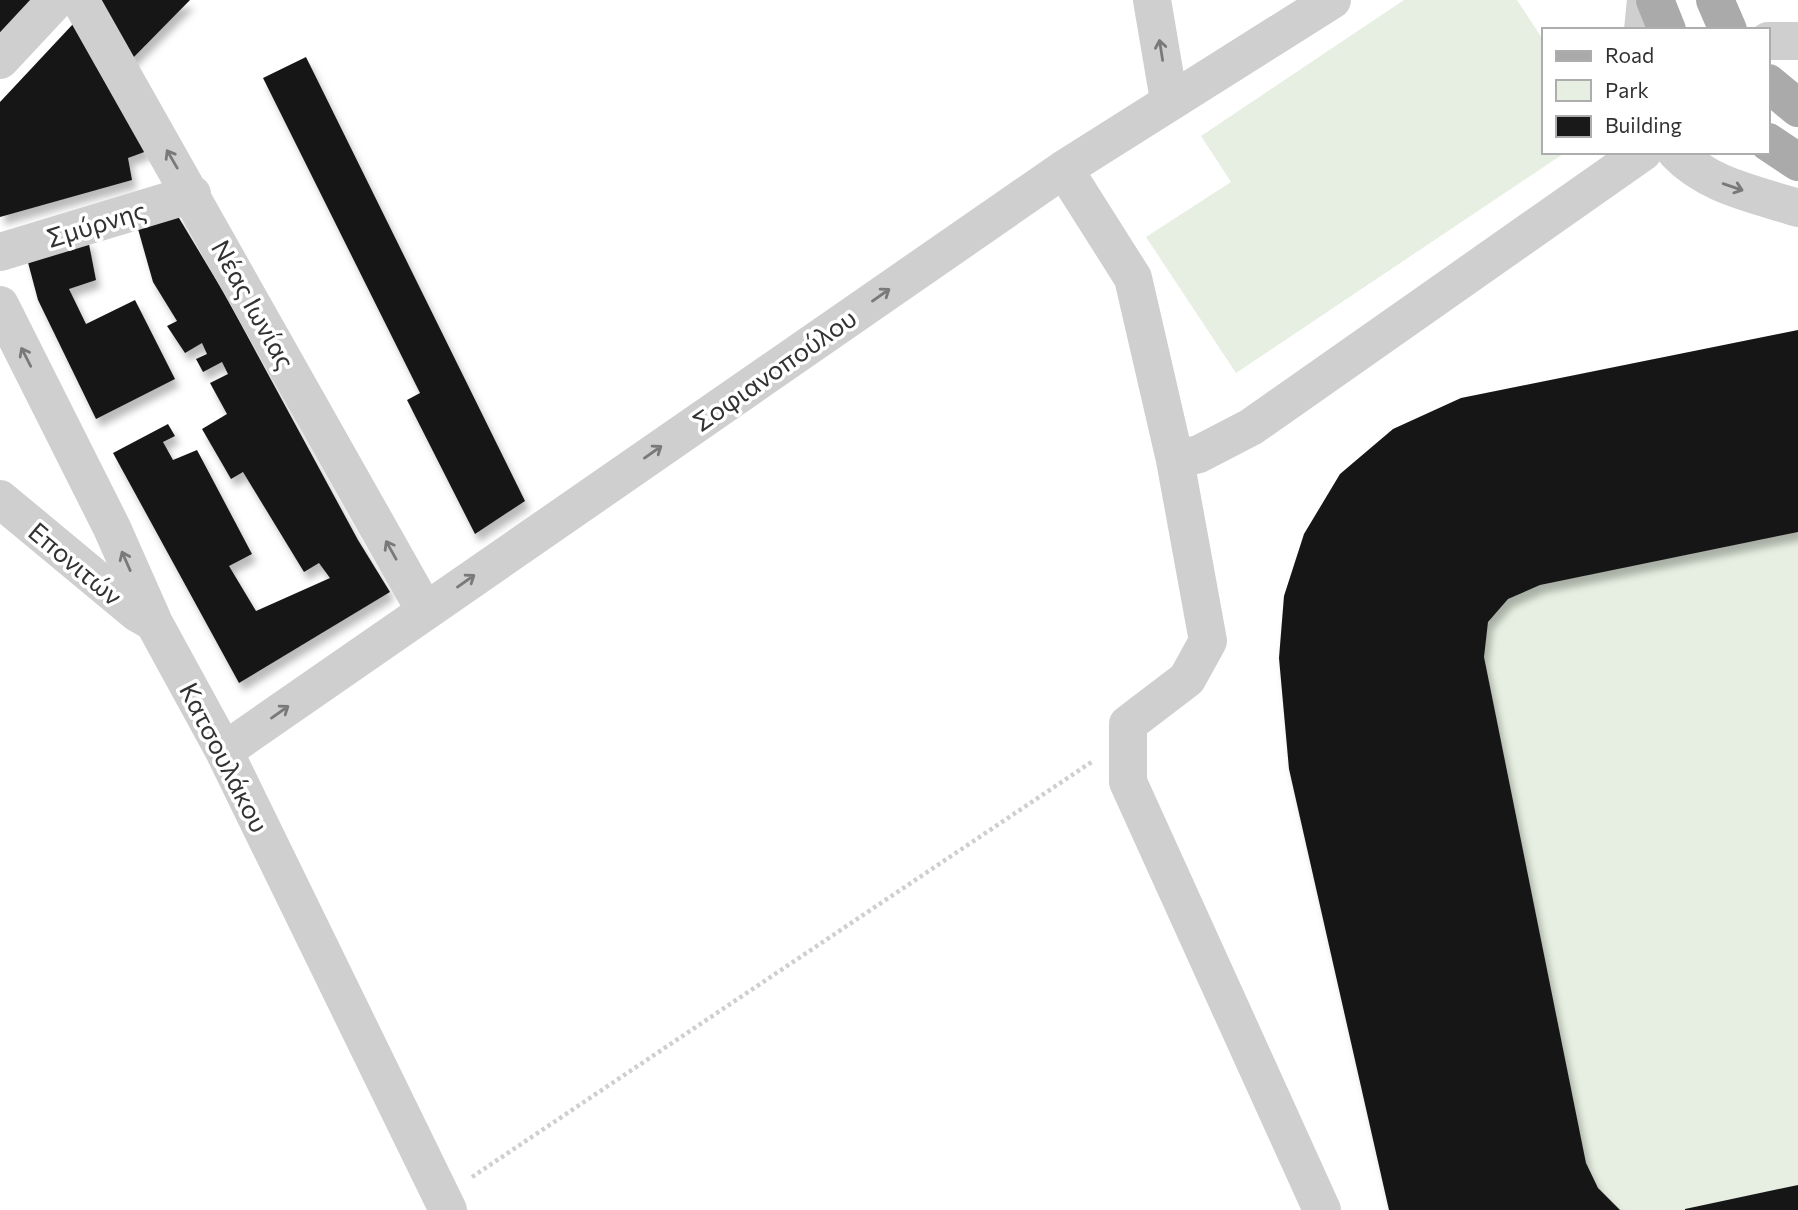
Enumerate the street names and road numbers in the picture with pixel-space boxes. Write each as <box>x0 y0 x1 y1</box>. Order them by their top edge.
street label: Σμύρνης <box>43 193 149 253</box>
street label: Νέας Ιωνίας <box>206 234 302 374</box>
street label: Σοφιανοπούλου <box>686 301 862 437</box>
street label: Επονιτών <box>23 515 129 611</box>
street label: Κατσουλάκου <box>174 677 276 837</box>

